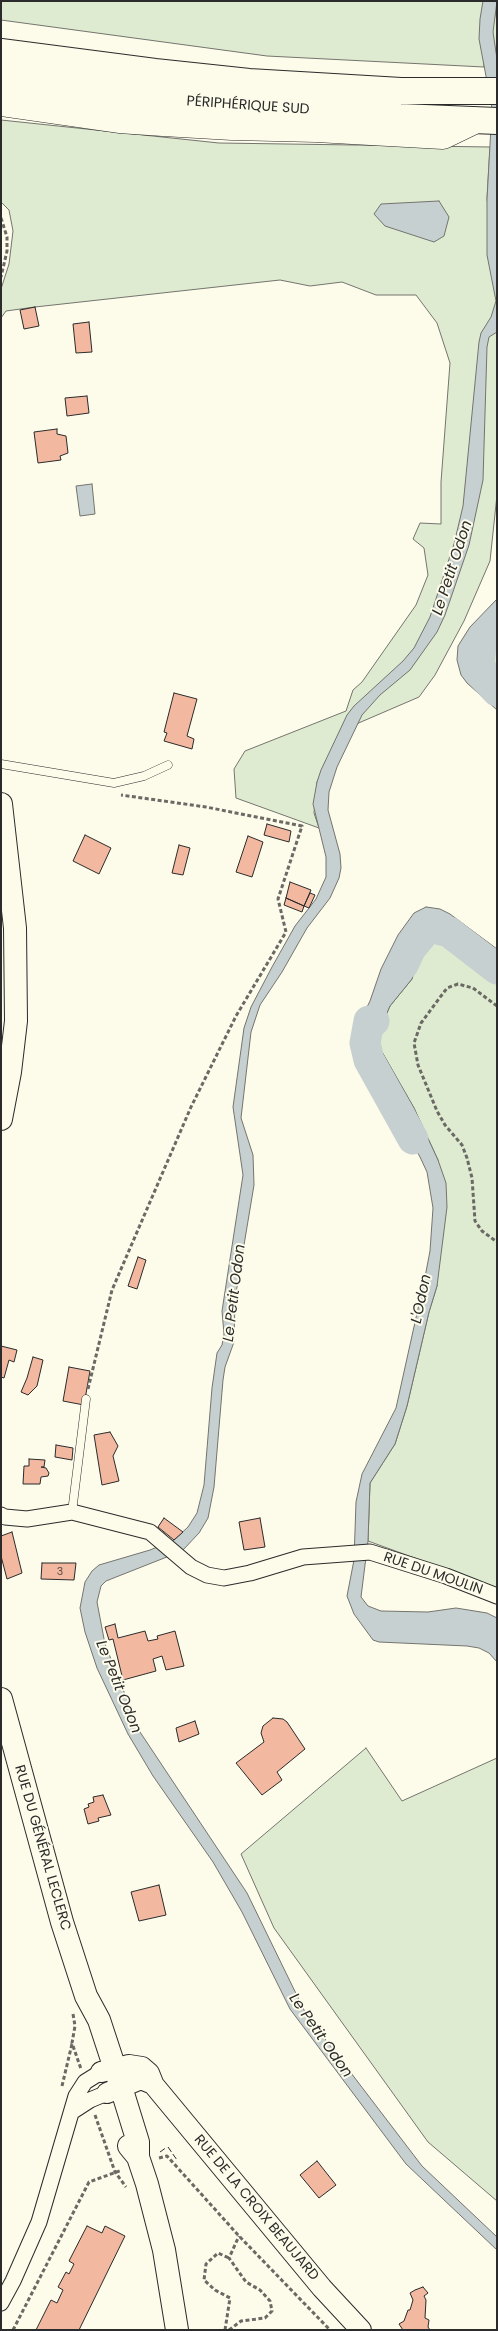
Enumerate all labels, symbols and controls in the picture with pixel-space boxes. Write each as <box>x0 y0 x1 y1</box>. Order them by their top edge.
street label: PÉRIPHÉRIQUE SUD <box>186 93 310 119</box>
water label: Le Petit Odon <box>429 518 477 618</box>
water label: Le Petit Odon <box>220 1243 250 1343</box>
water label: L'Odon <box>408 1273 436 1325</box>
street label: RUE DU MOULIN <box>381 1549 485 1599</box>
house number: 3 <box>57 1565 63 1579</box>
water label: Le Petit Odon <box>91 1638 145 1736</box>
street label: RUE DU GÉNÉRAL LECLERC <box>10 1763 74 1933</box>
water label: Le Petit Odon <box>284 1991 356 2081</box>
street label: RUE DE LA CROIX BEAUJARD <box>190 2132 322 2284</box>

